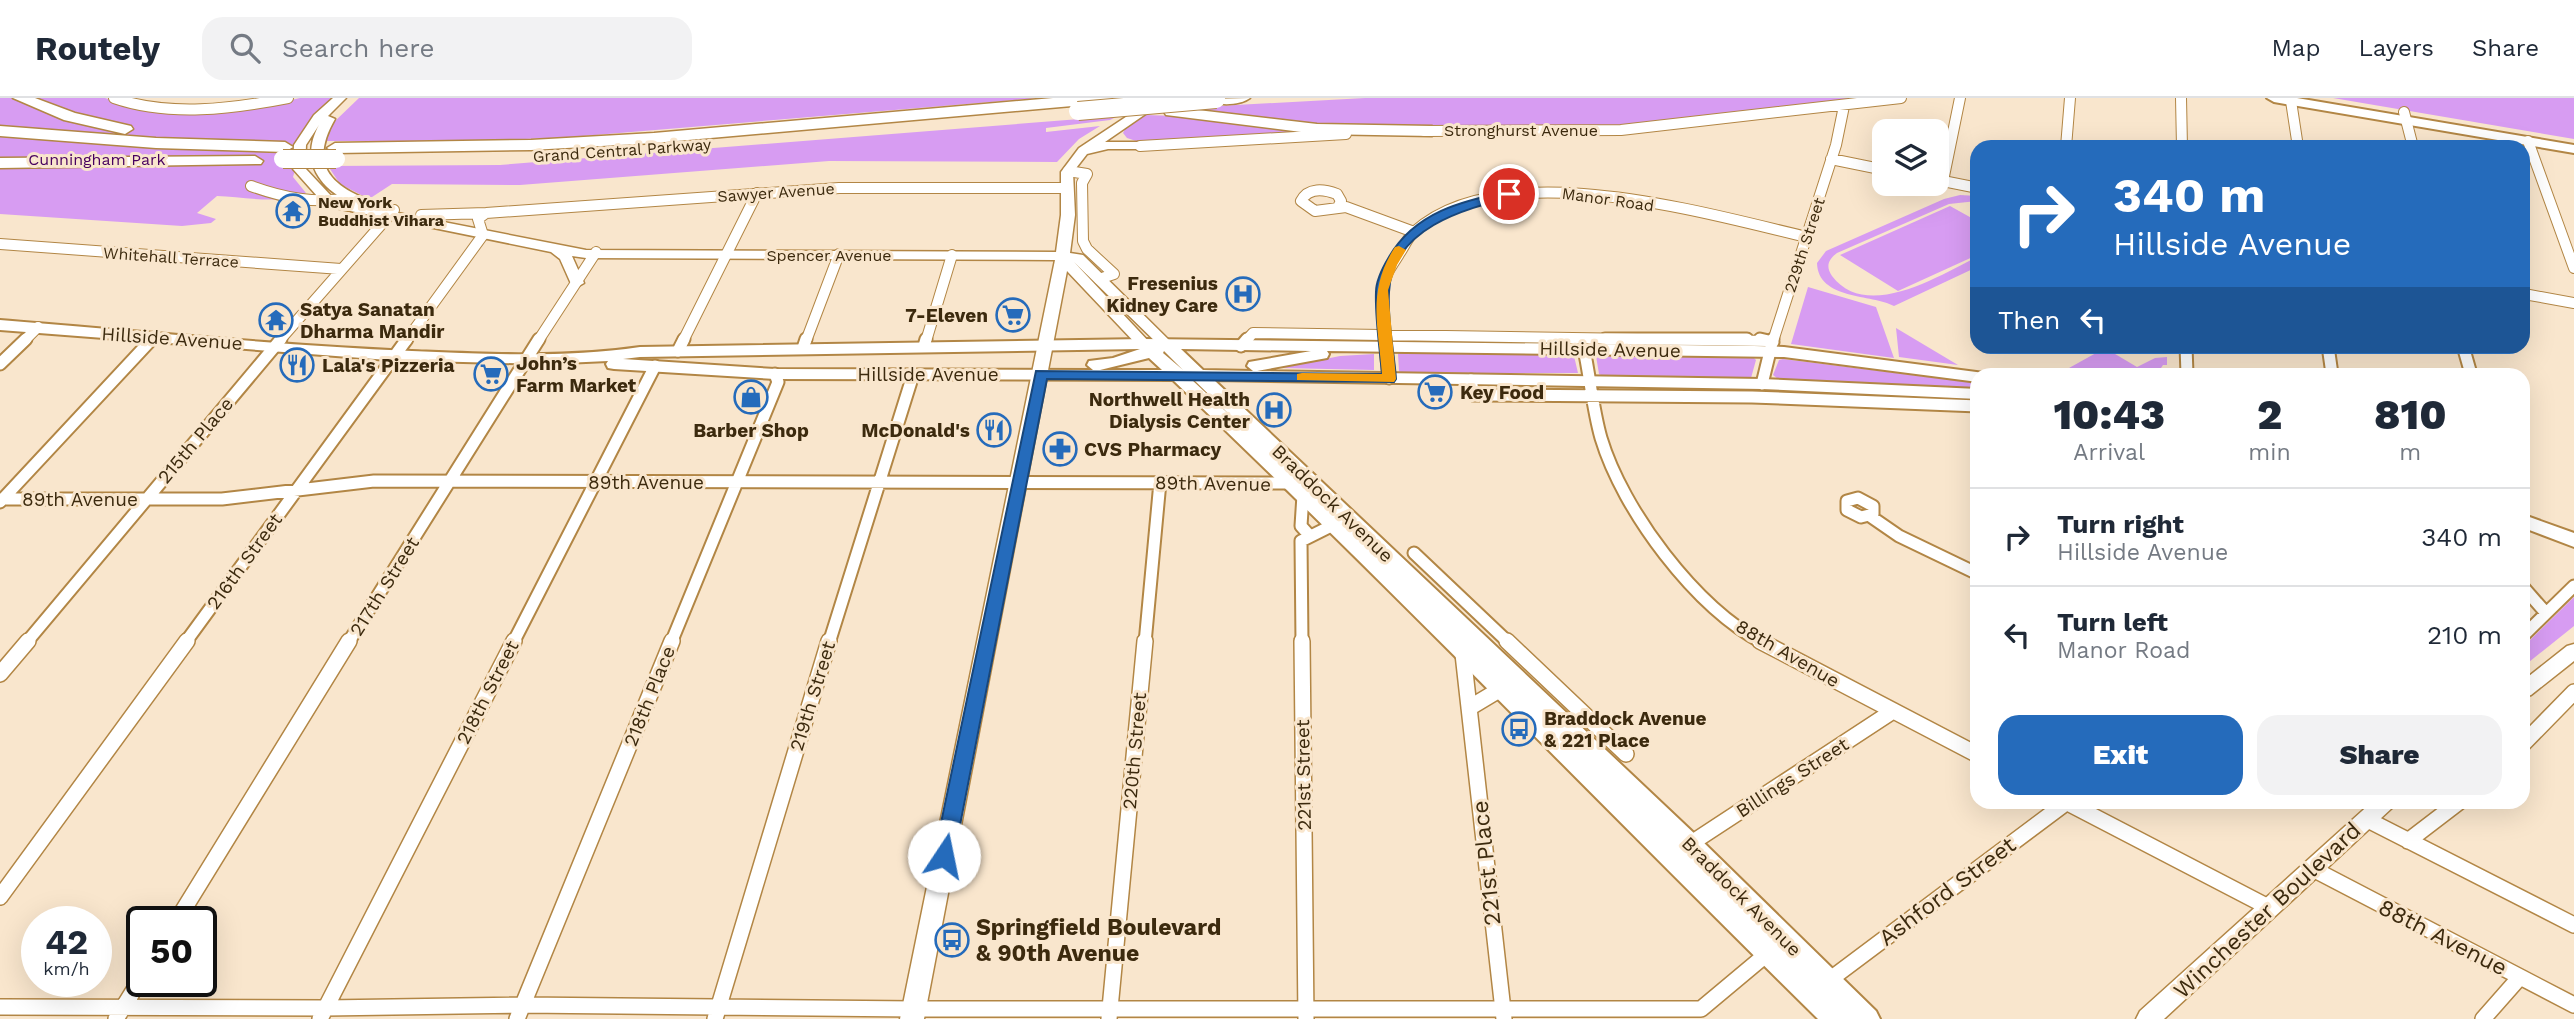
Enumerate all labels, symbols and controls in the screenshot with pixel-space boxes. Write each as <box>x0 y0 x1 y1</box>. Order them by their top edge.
search box <box>202 17 692 80</box>
text: Routely <box>35 29 160 68</box>
icon: search <box>226 29 264 67</box>
text: Search here <box>282 33 434 63</box>
text: Map <box>2272 34 2320 62</box>
text: Layers <box>2358 34 2434 62</box>
text: Share <box>2472 34 2539 62</box>
map controls <box>1872 119 1949 196</box>
button: layers <box>1872 119 1949 196</box>
street label: Stronghurst Avenue <box>1444 121 1598 140</box>
street label: Grand Central Parkway <box>532 135 713 166</box>
park label: Cunningham Park <box>28 150 166 169</box>
pin <box>1479 164 1539 224</box>
text: 340 m <box>2113 166 2265 224</box>
icon: right <box>1998 168 2089 259</box>
icon: arrive <box>1490 175 1528 213</box>
street label: Sawyer Avenue <box>717 179 835 206</box>
street label: Manor Road <box>1561 184 1655 215</box>
temple icon: New York Buddhist Vihara <box>274 192 312 230</box>
place label: New York Buddhist Vihara <box>318 193 445 230</box>
street label: 229th Street <box>1780 195 1829 295</box>
text: Hillside Avenue <box>2113 225 2351 263</box>
street label: Whitehall Terrace <box>103 243 239 272</box>
street label: Spencer Avenue <box>766 246 892 265</box>
place label: Fresenius Kidney Care <box>1106 272 1218 317</box>
hospital icon: Fresenius Kidney Care <box>1224 275 1262 313</box>
supermarket icon: 7-Eleven <box>994 296 1032 334</box>
place label: Satya Sanatan Dharma Mandir <box>300 298 445 343</box>
temple icon: Satya Sanatan Dharma Mandir <box>257 301 295 339</box>
icon: left <box>2074 301 2112 339</box>
place label: 7-Eleven <box>905 304 988 327</box>
text: Then <box>1998 305 2060 335</box>
street label: Hillside Avenue <box>101 322 243 355</box>
street label: Hillside Avenue <box>1539 337 1681 362</box>
restaurant icon: Lala's Pizzeria <box>278 346 316 384</box>
place label: John’s Farm Market <box>516 352 637 397</box>
place label: Lala's Pizzeria <box>322 354 454 377</box>
supermarket icon: John’s Farm Market <box>472 355 510 393</box>
street label: Hillside Avenue <box>857 363 999 386</box>
supermarket icon: Key Food <box>1416 373 1454 411</box>
shop icon: Barber Shop <box>732 378 770 416</box>
place label: Key Food <box>1460 381 1544 404</box>
place label: Northwell Health Dialysis Center <box>1089 388 1251 433</box>
text: 10:43 <box>2053 390 2165 439</box>
text: 2 <box>2257 390 2282 439</box>
text: 810 <box>2374 390 2447 439</box>
hospital icon: Northwell Health Dialysis Center <box>1255 391 1293 429</box>
street label: 215th Place <box>153 393 238 488</box>
restaurant icon: McDonald's <box>975 411 1013 449</box>
place label: Barber Shop <box>693 419 809 442</box>
place label: McDonald's <box>861 419 970 442</box>
pharmacy icon: CVS Pharmacy <box>1041 430 1079 468</box>
place label: CVS Pharmacy <box>1084 438 1222 461</box>
text: Arrival <box>2073 439 2145 466</box>
text: min <box>2248 439 2291 466</box>
text: m <box>2399 439 2421 466</box>
street label: Braddock Avenue <box>1267 440 1398 567</box>
street label: 89th Avenue <box>588 471 704 494</box>
street label: 89th Avenue <box>1155 471 1271 496</box>
street label: 89th Avenue <box>22 488 138 511</box>
street label: 216th Street <box>202 509 287 614</box>
text: Turn right <box>2057 509 2184 539</box>
icon: right <box>1998 518 2036 556</box>
text: 340 m <box>2421 522 2502 552</box>
street label: 217th Street <box>345 532 424 640</box>
text: Hillside Avenue <box>2057 539 2228 566</box>
text: Turn left <box>2057 607 2168 637</box>
street label: 88th Avenue <box>1732 614 1844 692</box>
icon: left <box>1998 616 2036 654</box>
text: 210 m <box>2427 620 2502 650</box>
street label: 218th Street <box>451 636 523 748</box>
text: Manor Road <box>2057 637 2190 664</box>
street label: 219th Street <box>785 638 840 754</box>
street label: 218th Place <box>619 643 680 750</box>
street label: 220th Street <box>1118 692 1151 811</box>
place label: Braddock Avenue & 221 Place <box>1544 707 1707 752</box>
bus stop icon: Braddock Avenue & 221 Place <box>1500 710 1538 748</box>
button: Exit <box>1998 715 2243 795</box>
button: Share <box>2257 715 2502 795</box>
street label: 221st Street <box>1291 719 1316 831</box>
street label: Billings Street <box>1732 732 1853 822</box>
street label: 221st Place <box>1467 799 1506 927</box>
street label: Winchester Boulevard <box>2168 817 2366 1004</box>
position arrow <box>907 819 981 893</box>
street label: Ashford Street <box>1874 831 2021 952</box>
street label: Braddock Avenue <box>1677 832 1806 961</box>
street label: 88th Avenue <box>2374 894 2511 981</box>
speed limit sign: 50 <box>126 906 217 997</box>
place label: Springfield Boulevard & 90th Avenue <box>976 914 1221 967</box>
text: 42 <box>45 921 88 963</box>
bus stop icon: Springfield Boulevard & 90th Avenue <box>933 921 971 959</box>
text: km/h <box>43 958 90 979</box>

